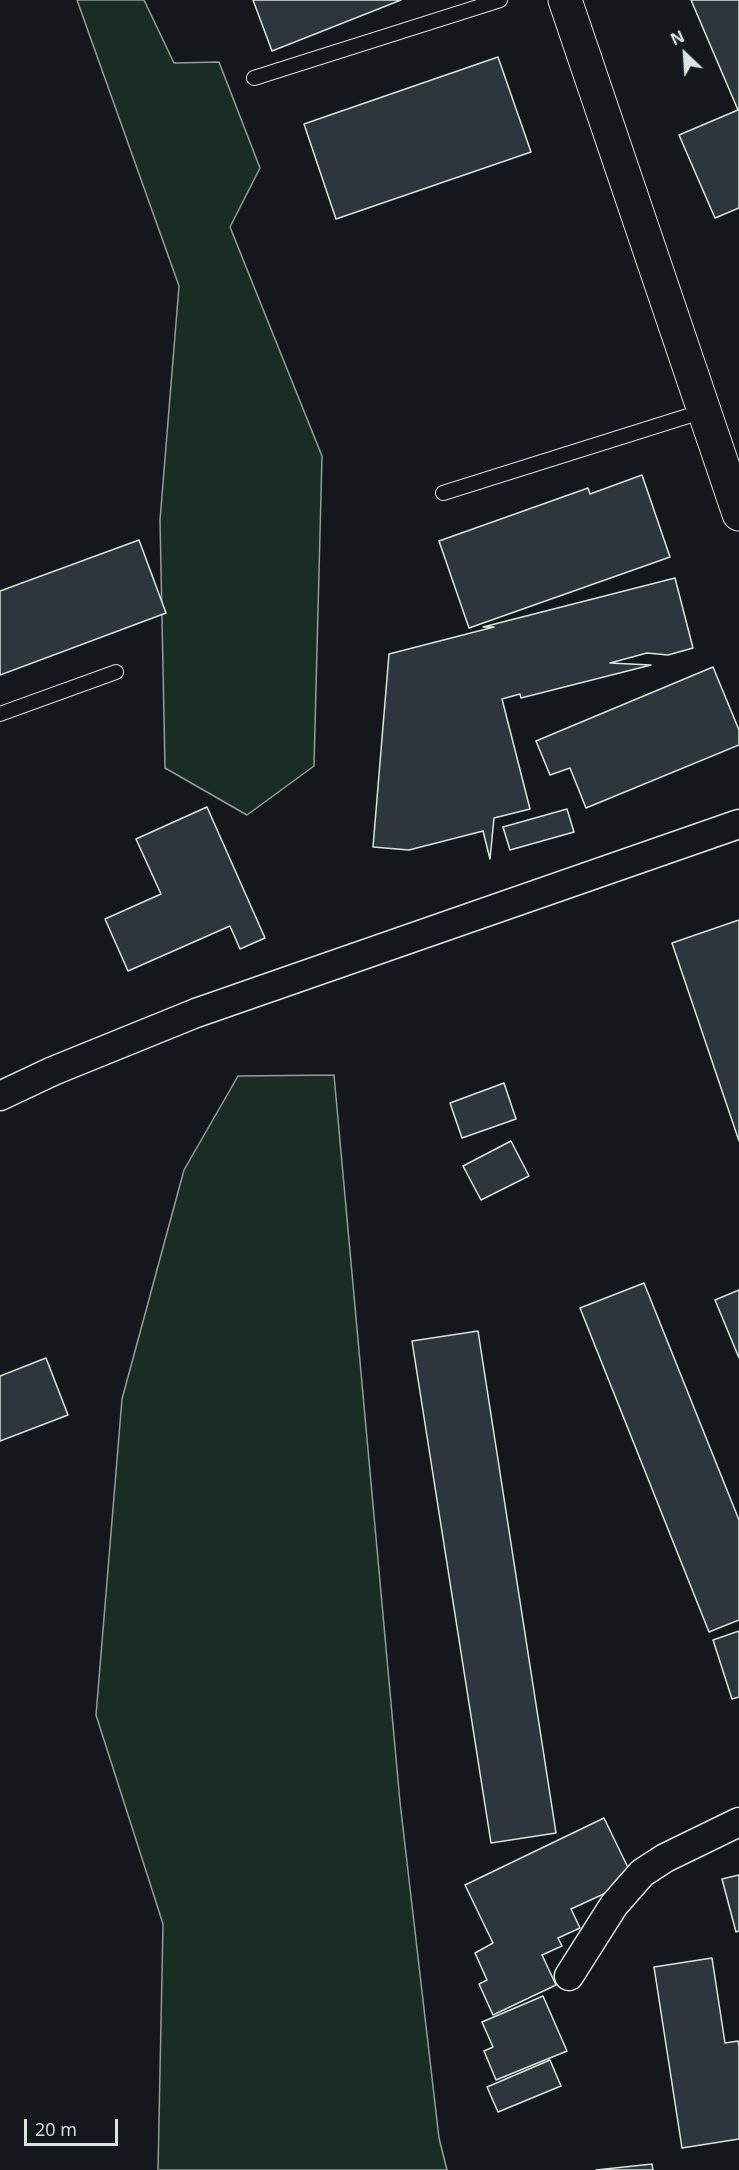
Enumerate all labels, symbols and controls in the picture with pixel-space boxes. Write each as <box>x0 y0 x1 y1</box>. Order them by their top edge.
north arrow <box>655 24 715 84</box>
text: N <box>667 25 688 50</box>
scale bar <box>27 2107 122 2145</box>
text: 20 m <box>35 2117 77 2141</box>

